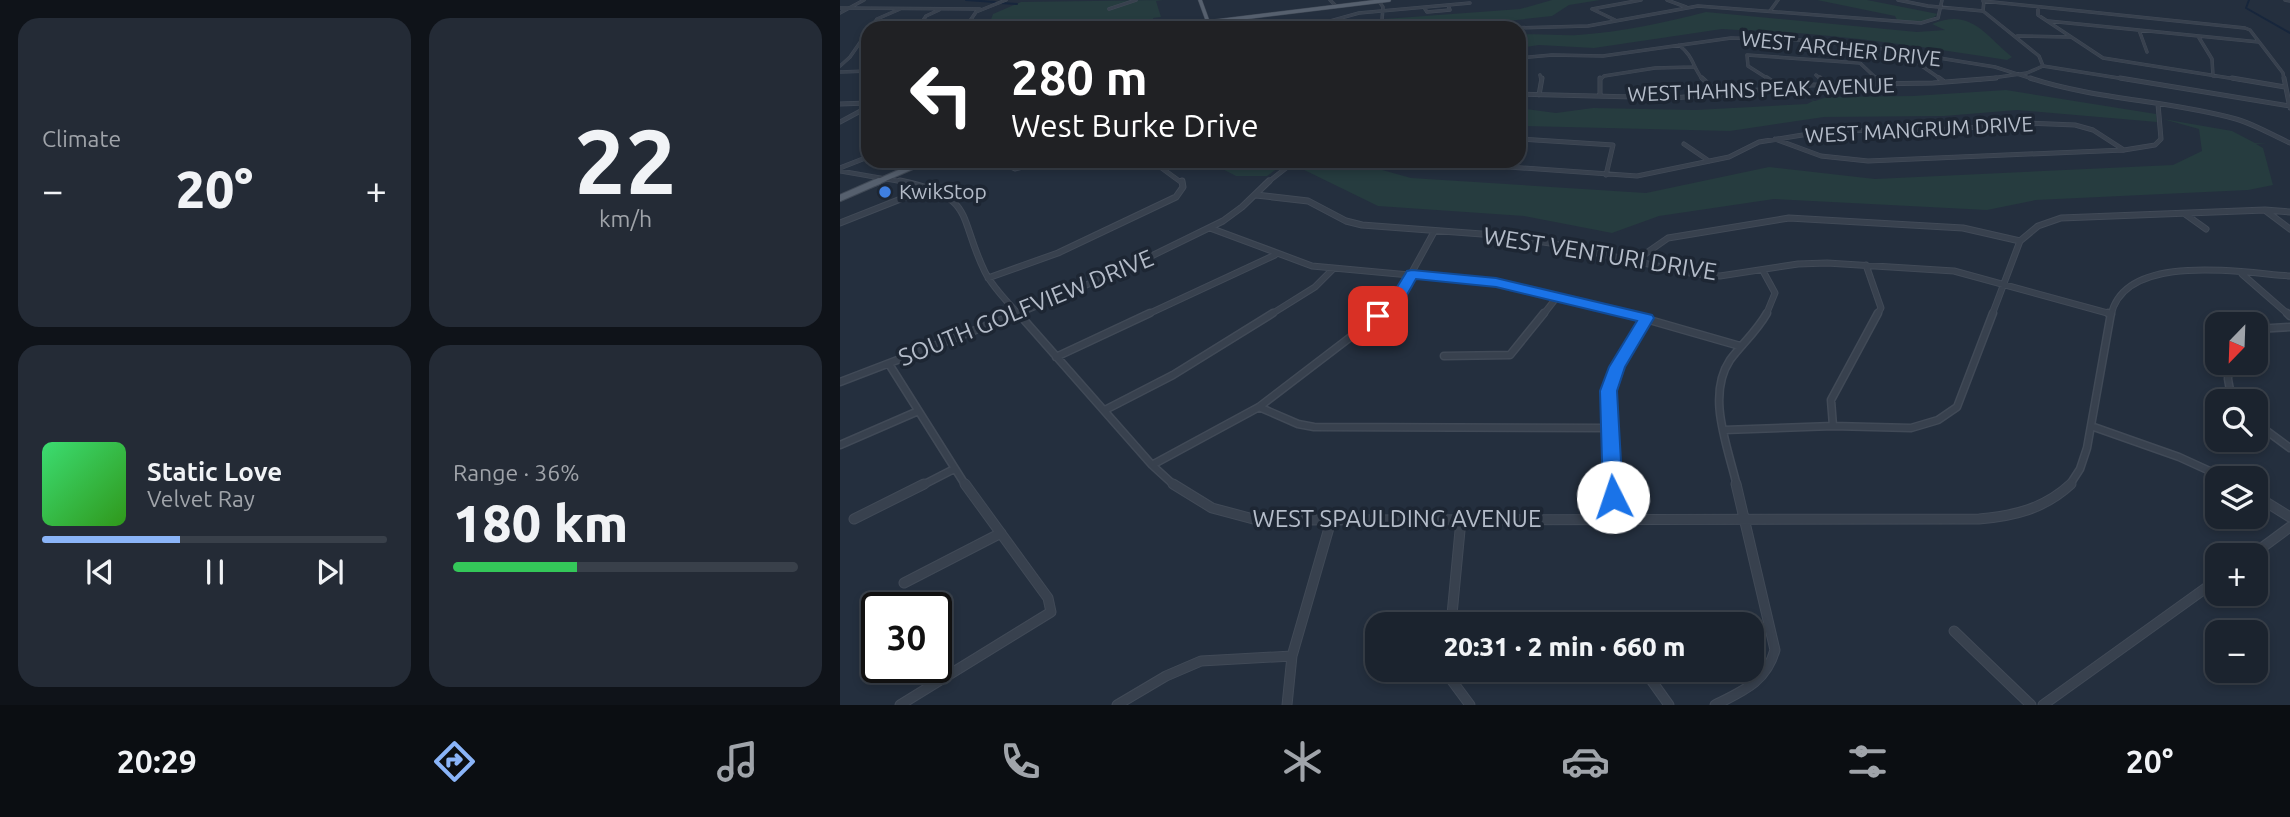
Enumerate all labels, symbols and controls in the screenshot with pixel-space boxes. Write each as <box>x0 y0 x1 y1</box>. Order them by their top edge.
street label: WEST ARCHER DRIVE <box>1740 26 1942 70</box>
icon: left <box>896 49 987 140</box>
text: 280 m <box>1011 49 1148 104</box>
street label: WEST HAHNS PEAK AVENUE <box>1627 72 1895 106</box>
text: West Burke Drive <box>1011 107 1259 143</box>
text: 22 <box>574 109 677 211</box>
street label: WEST MANGRUM DRIVE <box>1804 111 2034 147</box>
text: Climate <box>42 126 121 151</box>
text: 20° <box>176 160 253 218</box>
text: − <box>42 169 63 211</box>
text: + <box>366 169 387 211</box>
place label: KwikStop <box>899 179 987 203</box>
marker: KwikStop <box>877 184 893 200</box>
text: km/h <box>599 206 652 231</box>
street label: WEST VENTURI DRIVE <box>1481 222 1719 285</box>
street label: SOUTH GOLFVIEW DRIVE <box>895 244 1157 371</box>
pin <box>1348 286 1408 346</box>
icon: arrive <box>1359 297 1397 335</box>
north arrow <box>2205 312 2268 374</box>
map controls <box>2205 312 2268 683</box>
button: search <box>2205 389 2268 452</box>
text: Static Love <box>147 457 282 486</box>
text: Range · 36% <box>453 460 580 485</box>
position arrow <box>1576 460 1650 534</box>
button: layers <box>2205 466 2268 529</box>
text: Velvet Ray <box>147 486 255 511</box>
text: 180 km <box>453 494 628 552</box>
street label: WEST SPAULDING AVENUE <box>1253 505 1541 532</box>
button: + <box>2205 543 2268 606</box>
icon: previous <box>81 553 119 591</box>
icon: pause <box>196 553 234 591</box>
icon: next <box>311 553 349 591</box>
speed limit sign: 30 <box>861 592 952 683</box>
button: − <box>2205 620 2268 683</box>
text: 20:31 · 2 min · 660 m <box>1444 632 1685 661</box>
icon: directions <box>430 737 479 786</box>
icon: music <box>713 737 762 786</box>
icon: phone <box>996 737 1045 786</box>
icon: climate <box>1278 737 1327 786</box>
icon: car <box>1561 737 1610 786</box>
icon: filters <box>1843 737 1892 786</box>
text: 20:29 <box>117 743 197 779</box>
text: 20° <box>2126 743 2173 779</box>

